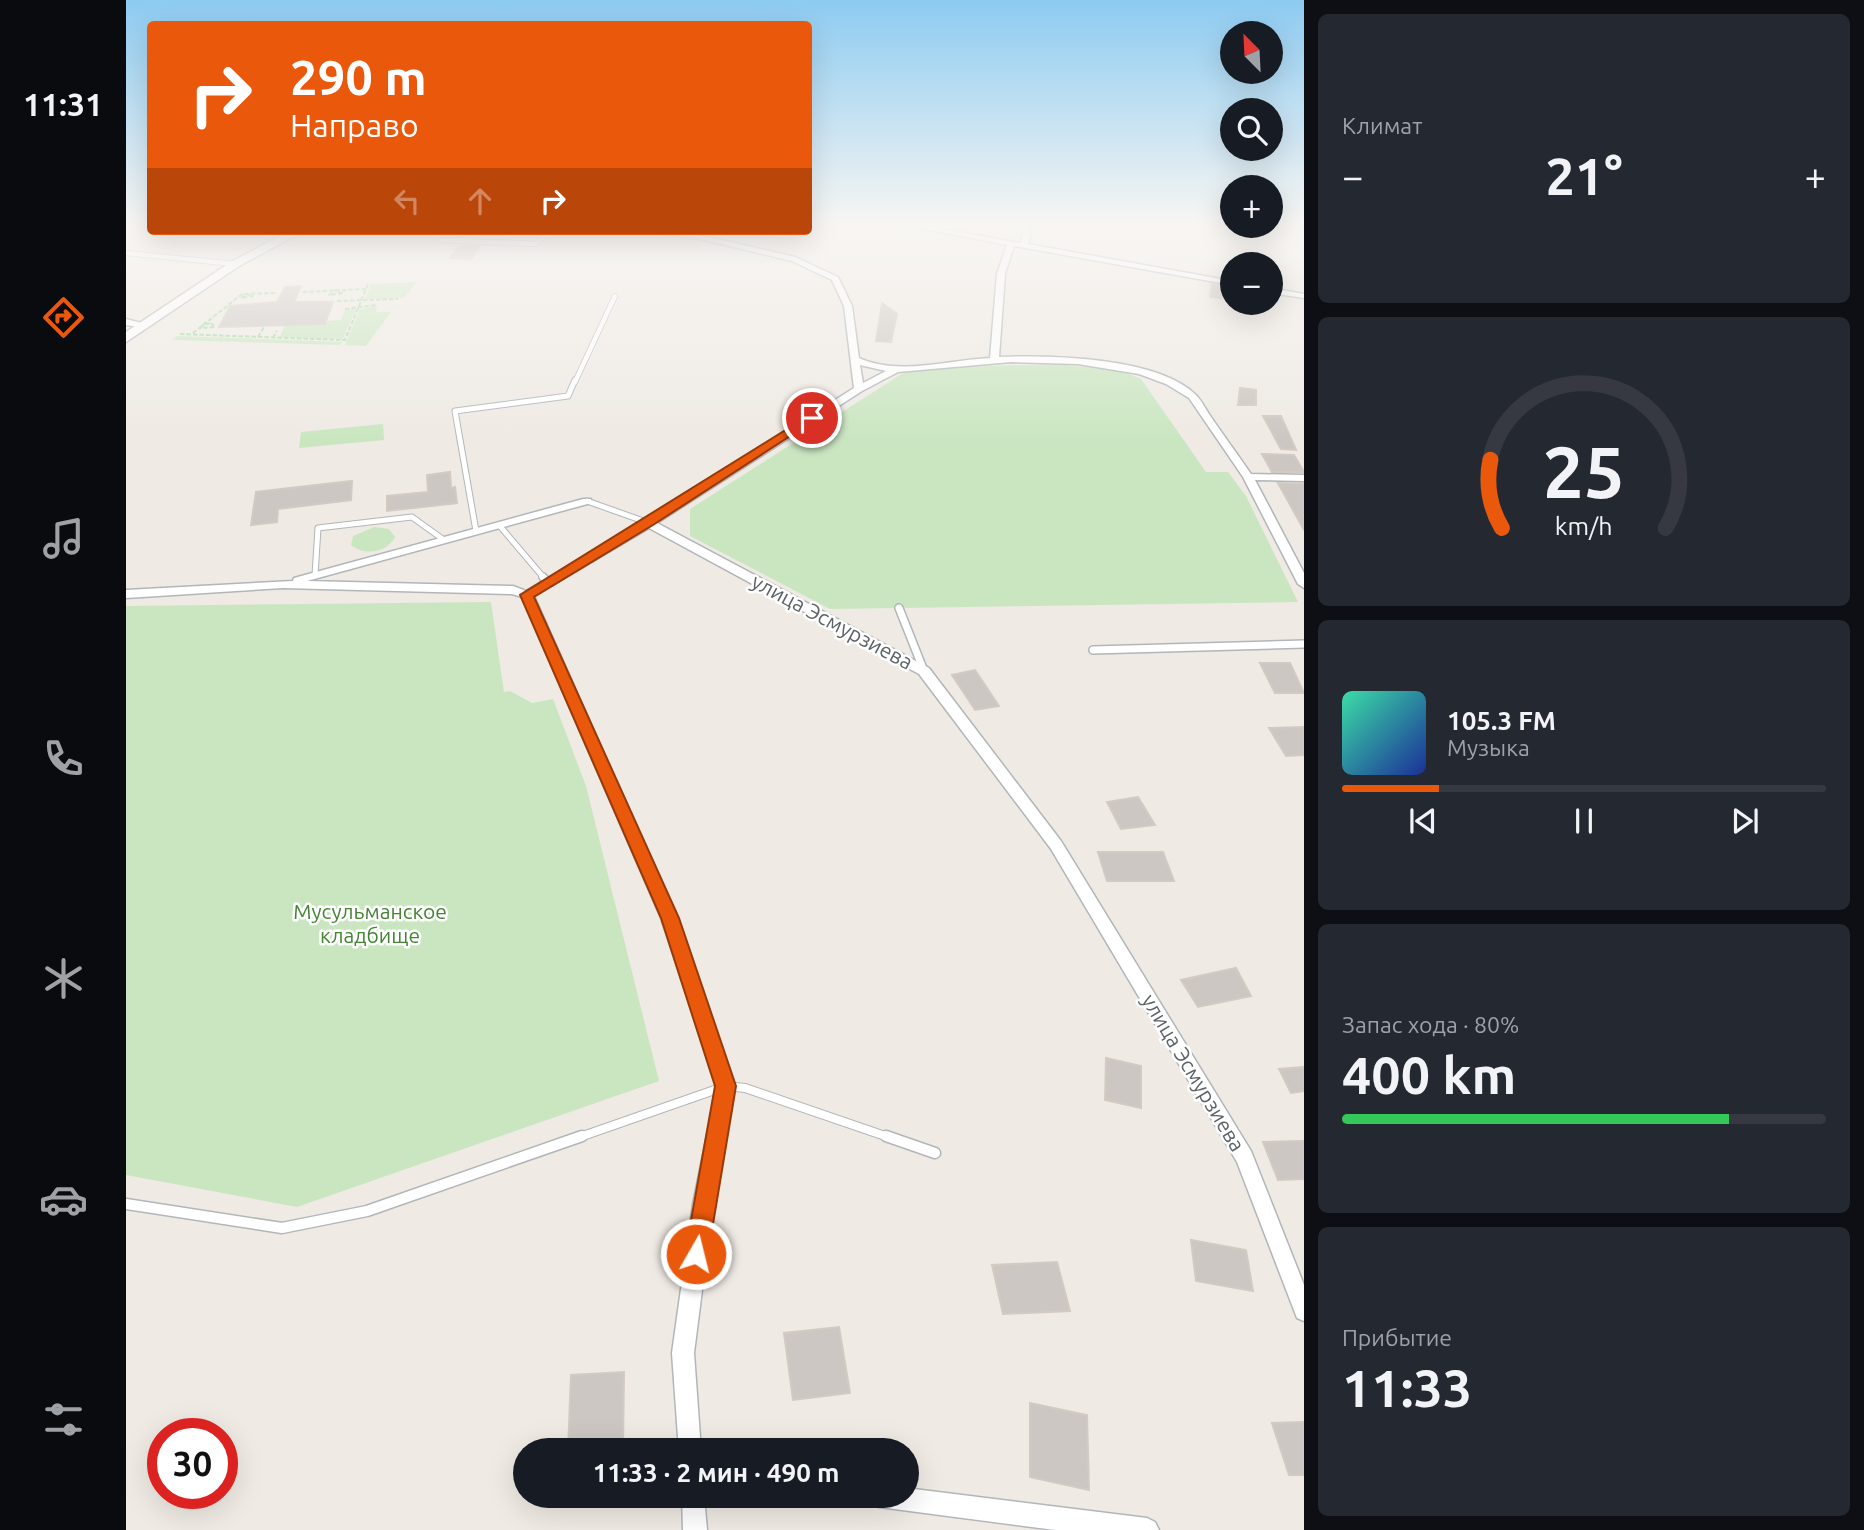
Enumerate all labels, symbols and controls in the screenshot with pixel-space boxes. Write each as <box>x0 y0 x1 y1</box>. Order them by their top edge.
north arrow <box>1220 21 1283 84</box>
map controls <box>1220 21 1283 315</box>
icon: right <box>175 49 266 140</box>
text: 290 m <box>290 49 427 104</box>
text: 11:31 <box>23 86 103 122</box>
button: search <box>1220 98 1283 161</box>
text: Направо <box>290 107 419 143</box>
text: Климат <box>1342 113 1422 138</box>
text: 21° <box>1545 147 1623 205</box>
text: − <box>1342 155 1363 197</box>
text: + <box>1805 155 1826 197</box>
button: + <box>1220 175 1283 238</box>
icon: left <box>388 182 426 220</box>
icon: ahead <box>461 182 499 220</box>
icon: right <box>534 182 572 220</box>
button: − <box>1220 252 1283 315</box>
icon: directions <box>39 293 88 342</box>
pin <box>782 388 842 448</box>
icon: arrive <box>793 399 831 437</box>
text: 25 <box>1543 430 1625 512</box>
text: km/h <box>1555 512 1613 540</box>
icon: music <box>39 514 88 563</box>
street label: улица Эсмурзиева <box>748 568 917 674</box>
text: 105.3 FM <box>1447 706 1556 735</box>
icon: phone <box>39 734 88 783</box>
text: Музыка <box>1447 735 1530 760</box>
icon: previous <box>1404 802 1442 840</box>
icon: pause <box>1565 802 1603 840</box>
icon: next <box>1726 802 1764 840</box>
park label: Мусульманское кладбище <box>293 899 447 947</box>
icon: climate <box>39 954 88 1003</box>
street label: улица Эсмурзиева <box>1137 990 1250 1155</box>
text: Запас хода · 80% <box>1342 1012 1519 1037</box>
text: 400 km <box>1342 1046 1516 1104</box>
icon: car <box>39 1175 88 1224</box>
position arrow <box>659 1217 733 1291</box>
text: Прибытие <box>1342 1325 1452 1350</box>
text: 11:33 <box>1342 1359 1472 1417</box>
icon: filters <box>39 1395 88 1444</box>
speed limit sign: 30 <box>147 1418 238 1509</box>
text: 11:33 · 2 мин · 490 m <box>593 1458 839 1487</box>

